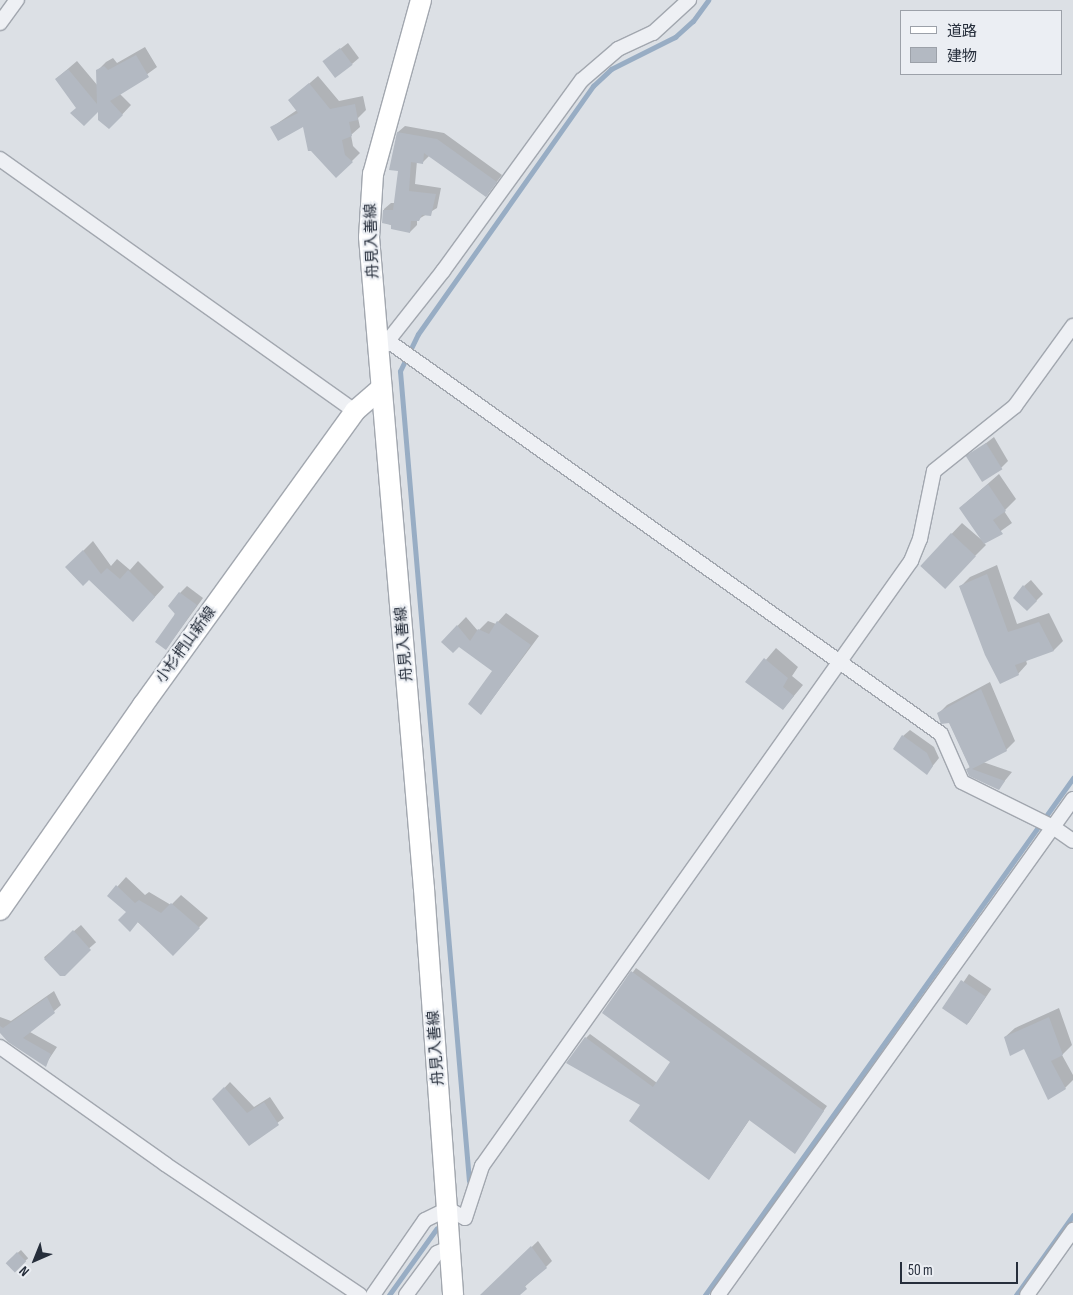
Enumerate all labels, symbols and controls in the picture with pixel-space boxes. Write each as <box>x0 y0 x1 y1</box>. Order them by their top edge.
legend <box>900 10 1063 75</box>
text: 道路 <box>947 22 977 41</box>
text: 建物 <box>947 47 977 66</box>
street label: 舟見入善線 <box>362 203 382 279</box>
street label: 小杉椚山新線 <box>152 603 220 687</box>
street label: 舟見入善線 <box>392 606 416 682</box>
street label: 舟見入善線 <box>424 1010 448 1086</box>
north arrow <box>10 1235 60 1285</box>
scale bar <box>903 1252 1020 1284</box>
text: 50 m <box>908 1261 933 1280</box>
text: N <box>16 1262 33 1280</box>

